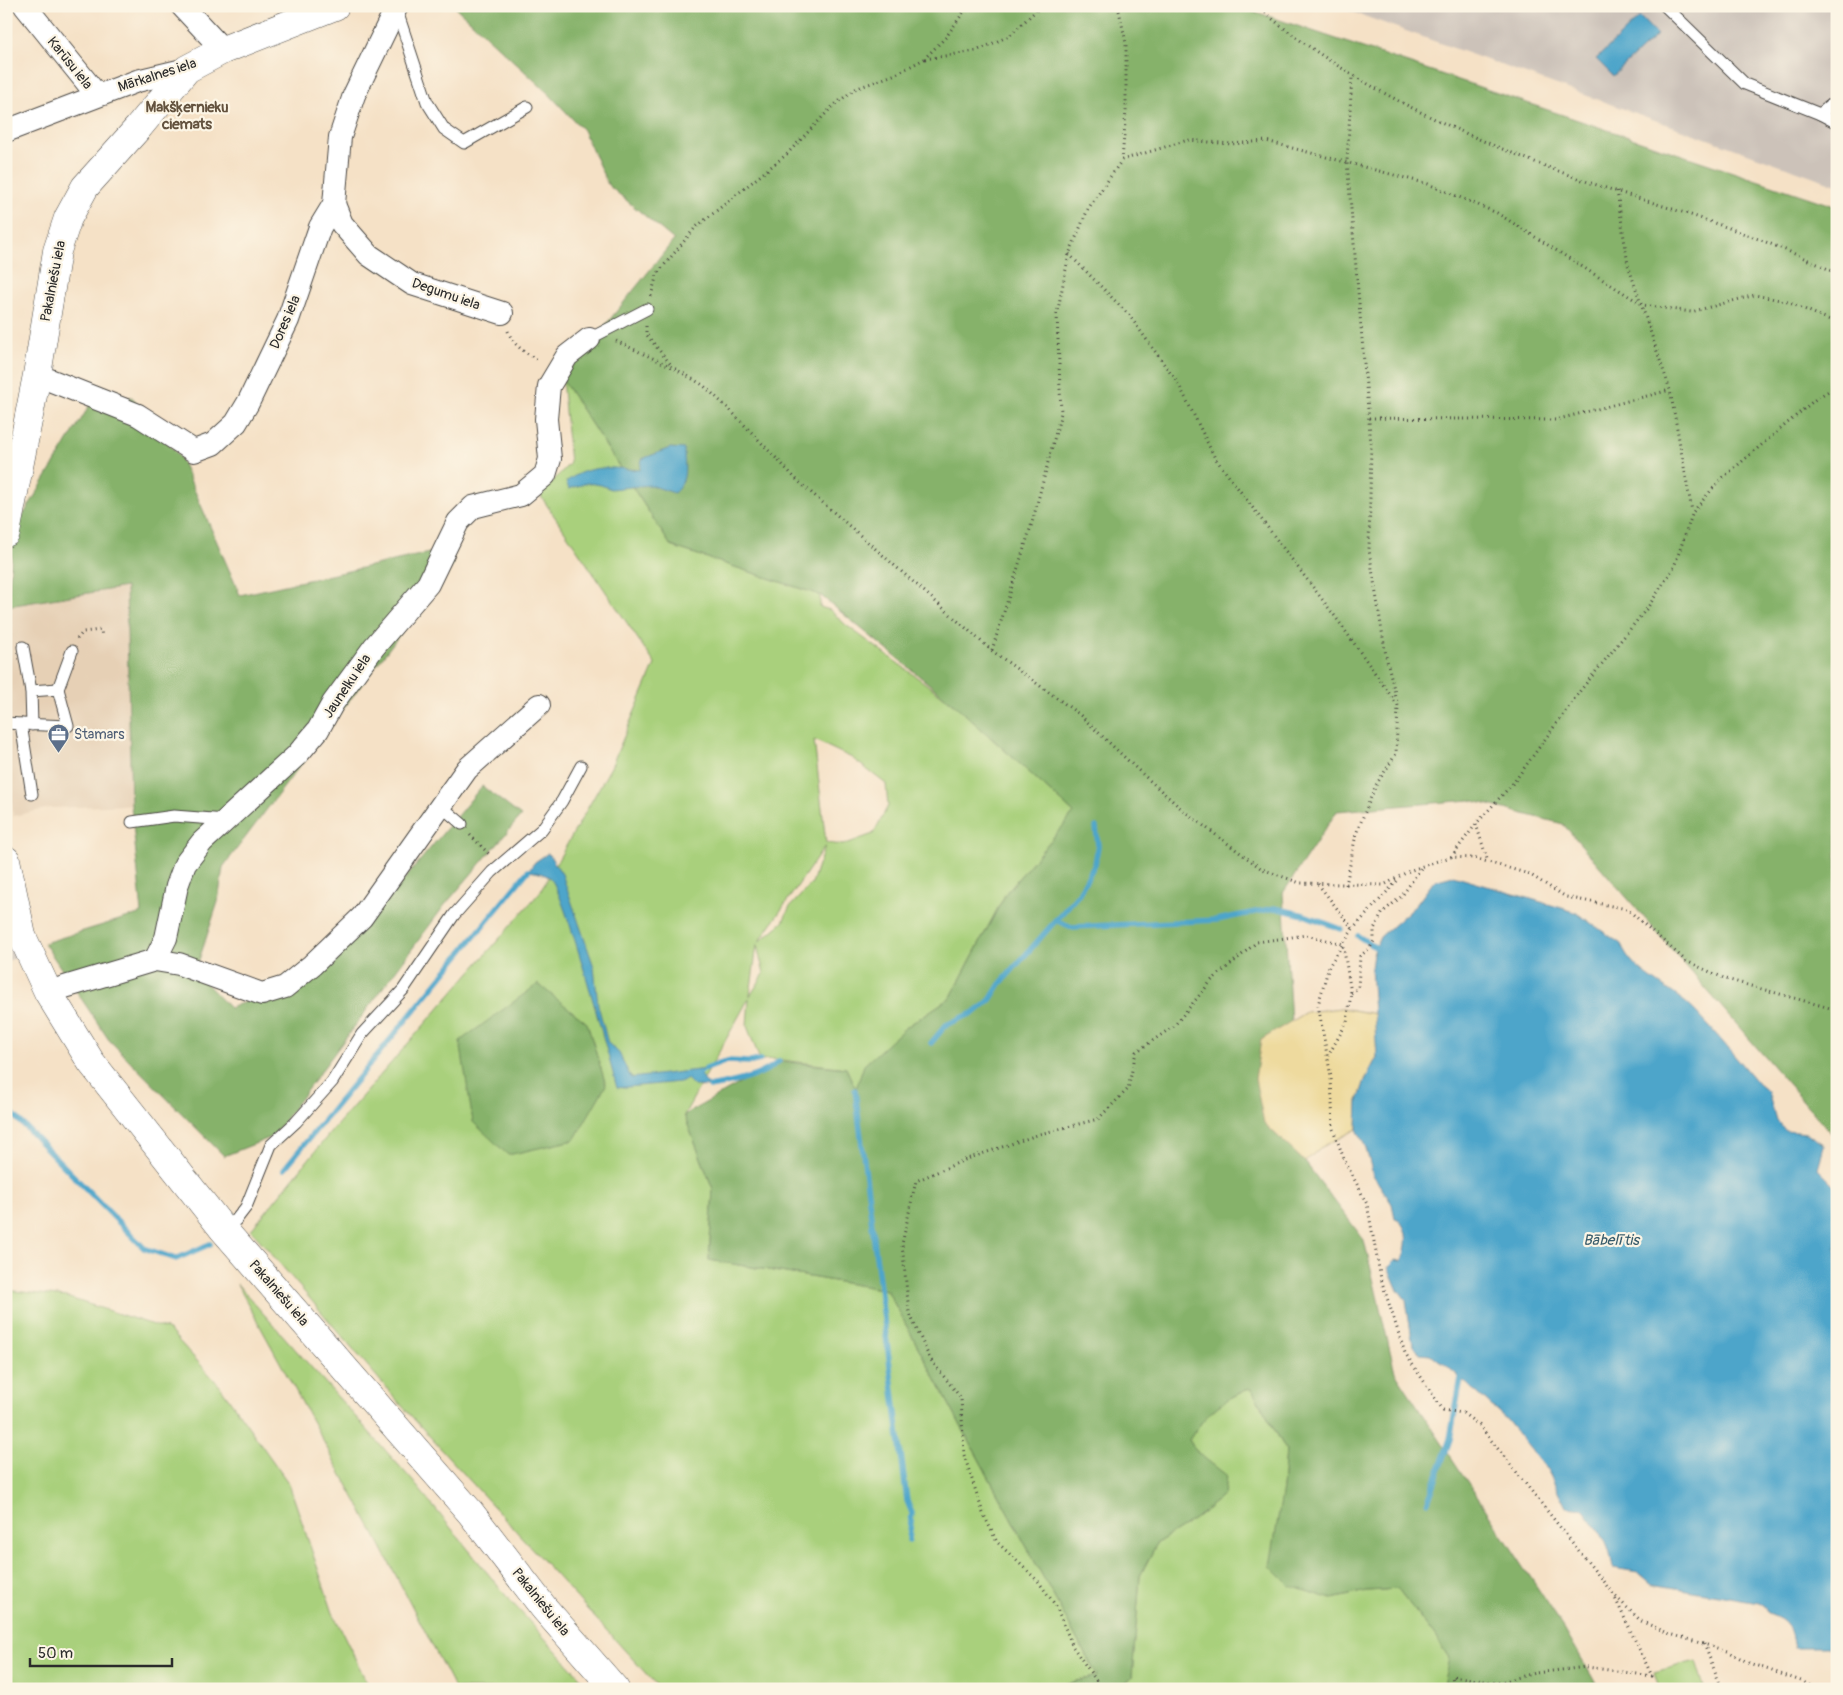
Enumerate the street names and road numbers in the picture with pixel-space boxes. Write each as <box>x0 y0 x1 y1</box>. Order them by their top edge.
street label: Karūsu iela <box>44 33 96 93</box>
street label: Mārkalnes iela <box>116 54 198 96</box>
street label: Pakalniešu iela <box>37 239 69 323</box>
street label: Degumu iela <box>410 274 482 314</box>
street label: Dores iela <box>266 293 304 351</box>
street label: Jaunelku iela <box>319 651 375 721</box>
street label: Pakalniešu iela <box>246 1256 312 1330</box>
street label: Pakalniešu iela <box>509 1565 573 1639</box>

